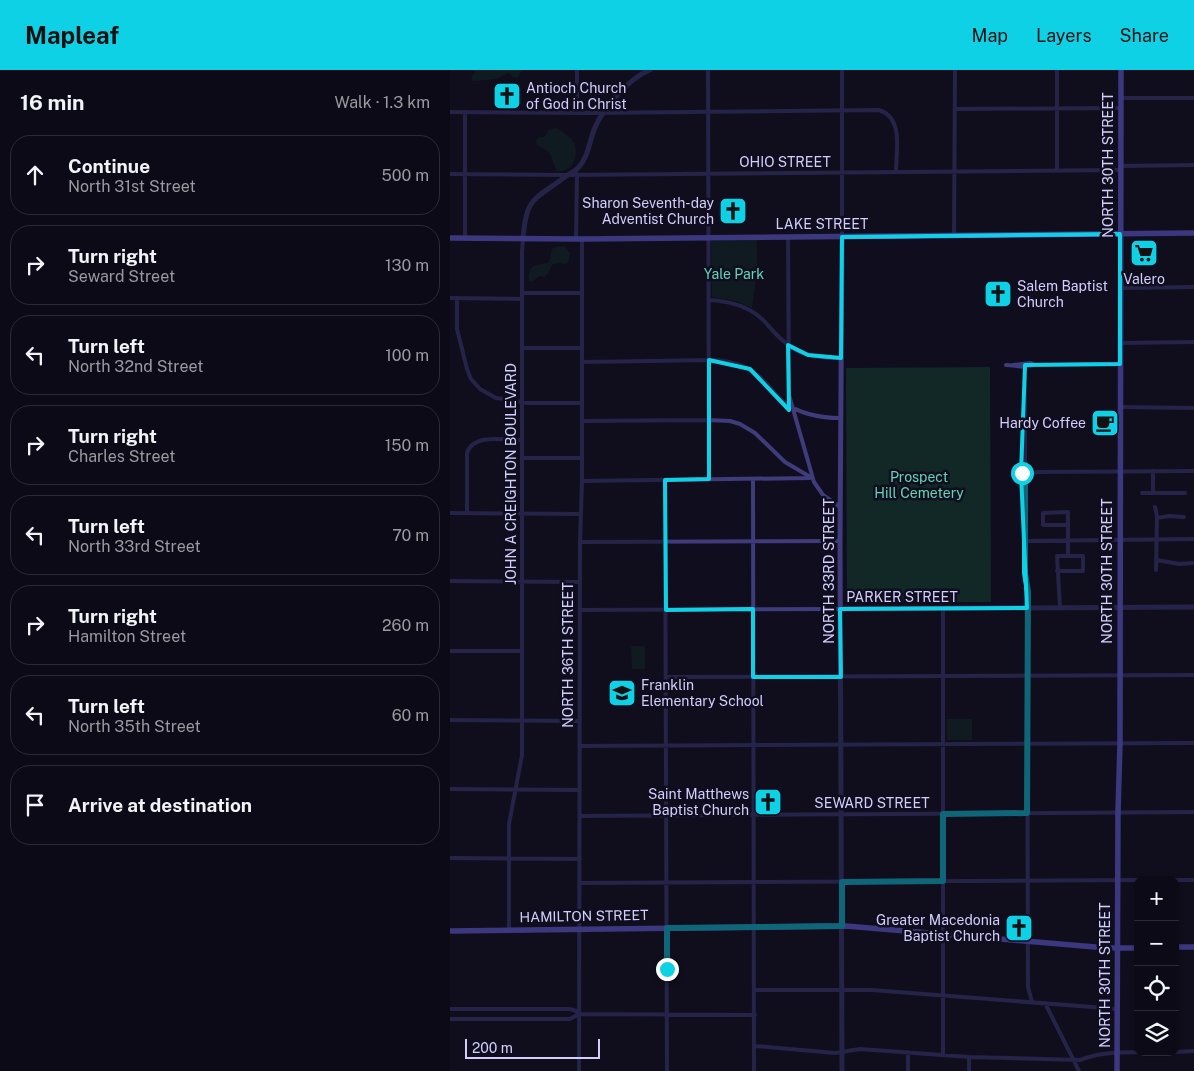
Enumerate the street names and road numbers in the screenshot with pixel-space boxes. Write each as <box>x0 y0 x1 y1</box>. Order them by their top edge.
street label: NORTH 30TH STREET <box>1100 92 1116 238</box>
street label: OHIO STREET <box>739 154 831 170</box>
street label: LAKE STREET <box>776 216 868 232</box>
street label: JOHN A CREIGHTON BOULEVARD <box>503 363 519 585</box>
street label: NORTH 33RD STREET <box>821 498 837 644</box>
street label: NORTH 30TH STREET <box>1099 498 1115 644</box>
street label: NORTH 36TH STREET <box>560 582 576 728</box>
street label: PARKER STREET <box>846 589 958 605</box>
street label: SEWARD STREET <box>814 795 930 811</box>
street label: NORTH 30TH STREET <box>1097 902 1113 1048</box>
street label: HAMILTON STREET <box>519 907 649 925</box>

